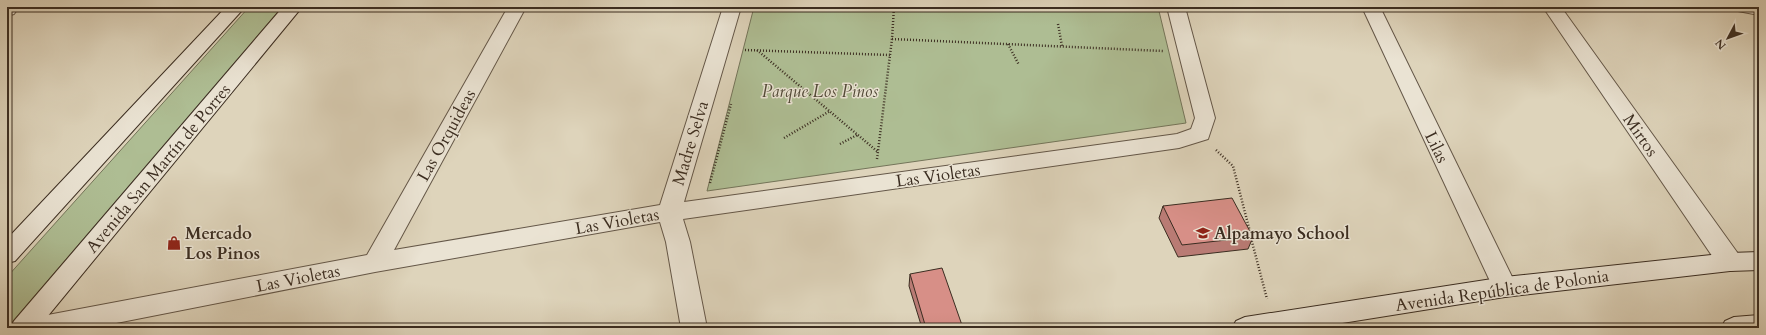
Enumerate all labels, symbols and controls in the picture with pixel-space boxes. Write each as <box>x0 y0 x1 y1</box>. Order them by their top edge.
north arrow <box>1708 18 1748 58</box>
text: N <box>1712 35 1730 53</box>
street label: Avenida San Martín de Porres <box>81 79 236 258</box>
park label: Parque Los Pinos <box>762 80 879 103</box>
street label: Las Orquideas <box>412 85 481 185</box>
street label: Madre Selva <box>667 97 714 188</box>
street label: Mirtos <box>1618 109 1664 161</box>
street label: Lilas <box>1419 128 1454 167</box>
street label: Las Violetas <box>894 158 982 193</box>
street label: Las Violetas <box>573 203 661 240</box>
place label: Mercado Los Pinos <box>185 222 260 265</box>
place label: Alpamayo School <box>1214 222 1350 245</box>
school or university icon: Alpamayo School <box>1195 225 1211 241</box>
shop icon: Mercado Los Pinos <box>166 235 182 251</box>
street label: Las Violetas <box>254 259 342 298</box>
street label: Avenida República de Polonia <box>1394 264 1611 317</box>

